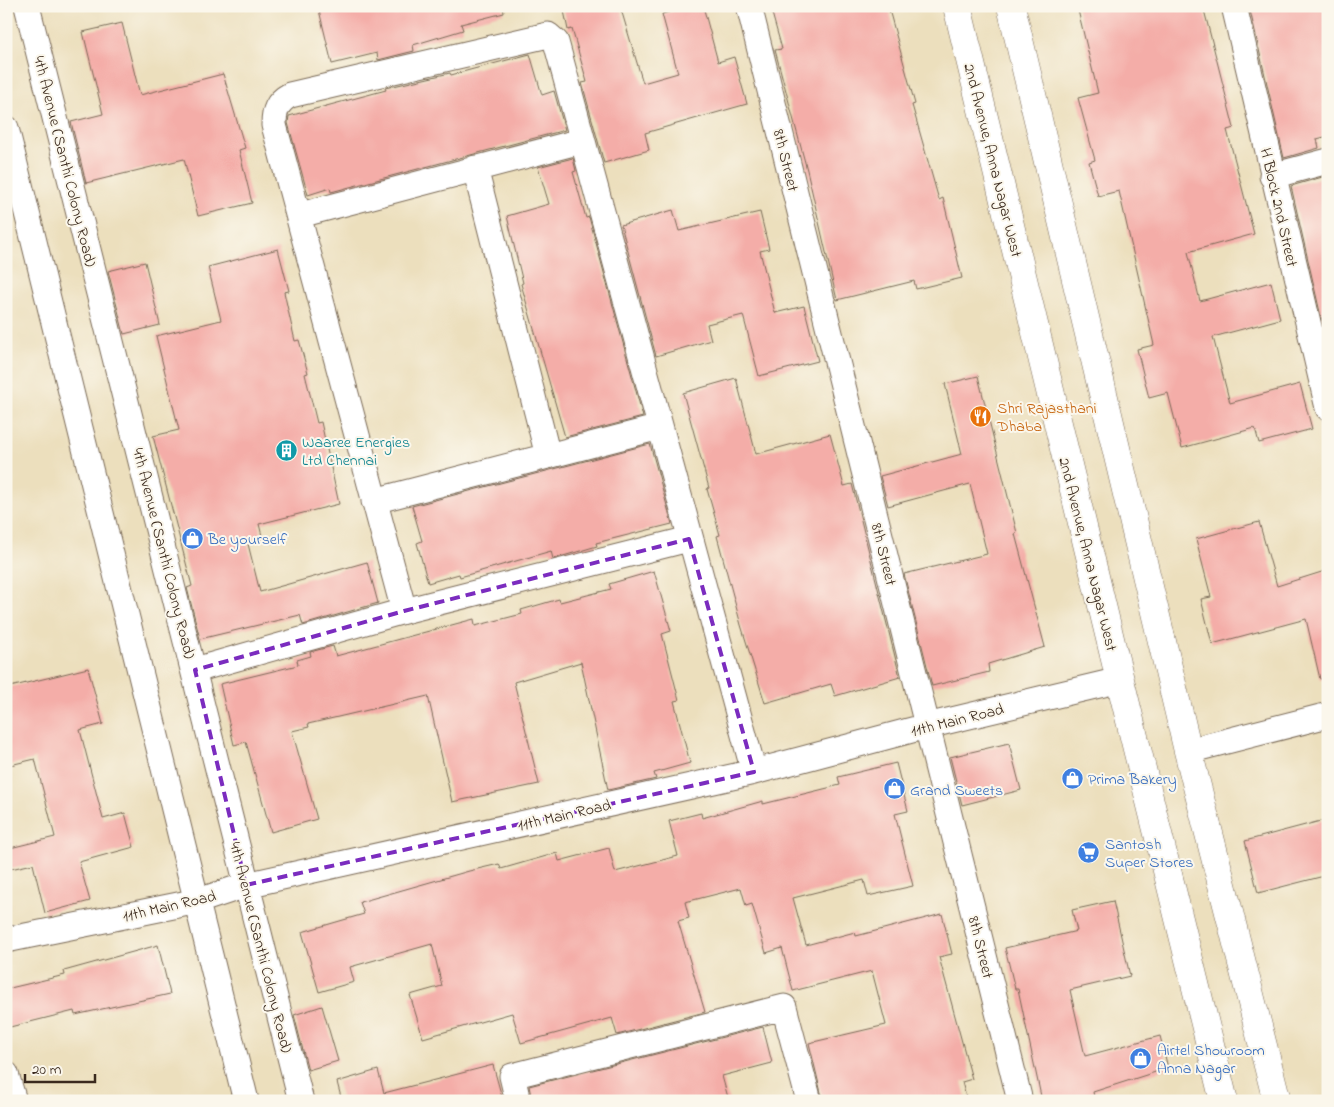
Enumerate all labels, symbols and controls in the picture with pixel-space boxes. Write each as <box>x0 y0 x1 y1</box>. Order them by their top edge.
street label: 4th Avenue (Santhi Colony Road) <box>26 53 102 270</box>
street label: 2nd Avenue, Anna Nagar West <box>956 61 1028 261</box>
street label: 8th Street <box>766 127 805 195</box>
street label: H Block 2nd Street <box>1253 146 1304 270</box>
place label: Shri Rajasthani Dhaba <box>996 397 1097 439</box>
restaurant icon: Shri Rajasthani Dhaba <box>969 404 993 428</box>
place label: Waaree Energies Ltd Chennai <box>302 431 410 473</box>
building icon: Waaree Energies Ltd Chennai <box>274 438 298 462</box>
street label: 4th Avenue (Santhi Colony Road) <box>125 445 201 662</box>
street label: 2nd Avenue, Anna Nagar West <box>1051 455 1123 655</box>
street label: 8th Street <box>864 521 903 589</box>
shop icon: Be yourself <box>180 526 204 550</box>
place label: Be yourself <box>207 528 288 552</box>
street label: 11th Main Road <box>908 698 1007 744</box>
shop icon: Prima Bakery <box>1060 766 1084 790</box>
place label: Prima Bakery <box>1088 768 1177 792</box>
shop icon: Grand Sweets <box>882 777 906 801</box>
place label: Grand Sweets <box>910 779 1003 803</box>
street label: 11th Main Road <box>515 794 613 838</box>
place label: Santosh Super Stores <box>1105 833 1193 875</box>
street label: 4th Avenue (Santhi Colony Road) <box>222 839 298 1056</box>
supermarket icon: Santosh Super Stores <box>1077 840 1101 864</box>
street label: 11th Main Road <box>120 885 218 929</box>
street label: 8th Street <box>961 914 1000 982</box>
place label: Airtel Showroom Anna Nagar <box>1157 1039 1265 1081</box>
shop icon: Airtel Showroom Anna Nagar <box>1129 1046 1153 1070</box>
scale bar <box>25 1052 95 1084</box>
text: 20 m <box>32 1059 62 1081</box>

